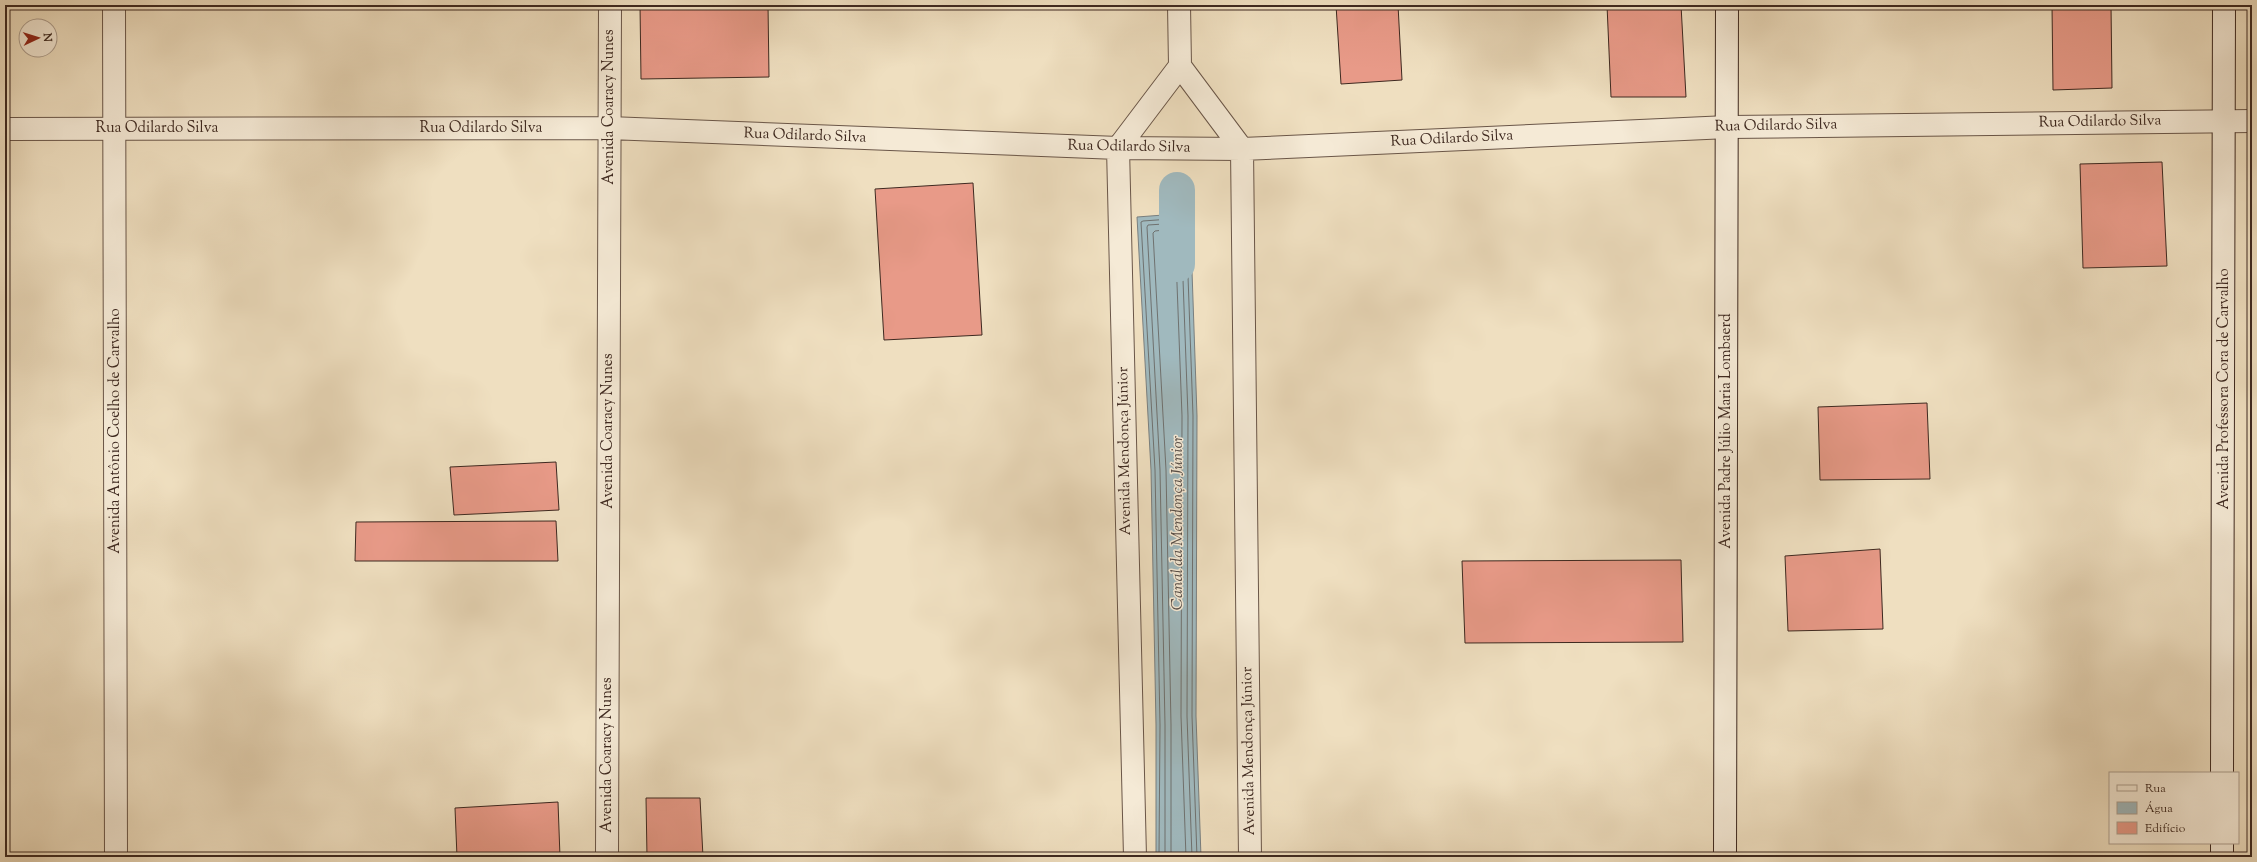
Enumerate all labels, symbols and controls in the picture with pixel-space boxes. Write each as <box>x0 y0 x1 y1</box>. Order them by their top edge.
north arrow <box>18 18 58 58</box>
street label: Avenida Coaracy Nunes <box>599 29 620 185</box>
text: N <box>39 31 55 43</box>
street label: Rua Odilardo Silva <box>2038 110 2162 134</box>
street label: Rua Odilardo Silva <box>1714 114 1838 138</box>
street label: Rua Odilardo Silva <box>96 118 219 139</box>
street label: Rua Odilardo Silva <box>420 118 543 139</box>
street label: Rua Odilardo Silva <box>743 123 867 149</box>
street label: Rua Odilardo Silva <box>1390 125 1514 153</box>
street label: Rua Odilardo Silva <box>1067 135 1191 159</box>
street label: Avenida Professora Cora de Carvalho <box>2214 268 2235 510</box>
street label: Avenida Antônio Coelho de Carvalho <box>105 308 126 554</box>
street label: Avenida Padre Júlio Maria Lombaerd <box>1716 313 1737 549</box>
street label: Avenida Coaracy Nunes <box>598 353 619 509</box>
street label: Avenida Mendonça Júnior <box>1113 366 1137 536</box>
water label: Canal da Mendonça Júnior <box>1167 435 1190 610</box>
street label: Avenida Mendonça Júnior <box>1237 666 1261 836</box>
street label: Avenida Coaracy Nunes <box>597 677 618 833</box>
legend <box>2109 772 2239 844</box>
text: Rua <box>2145 780 2166 798</box>
text: Água <box>2145 800 2173 818</box>
text: Edifício <box>2145 820 2186 838</box>

